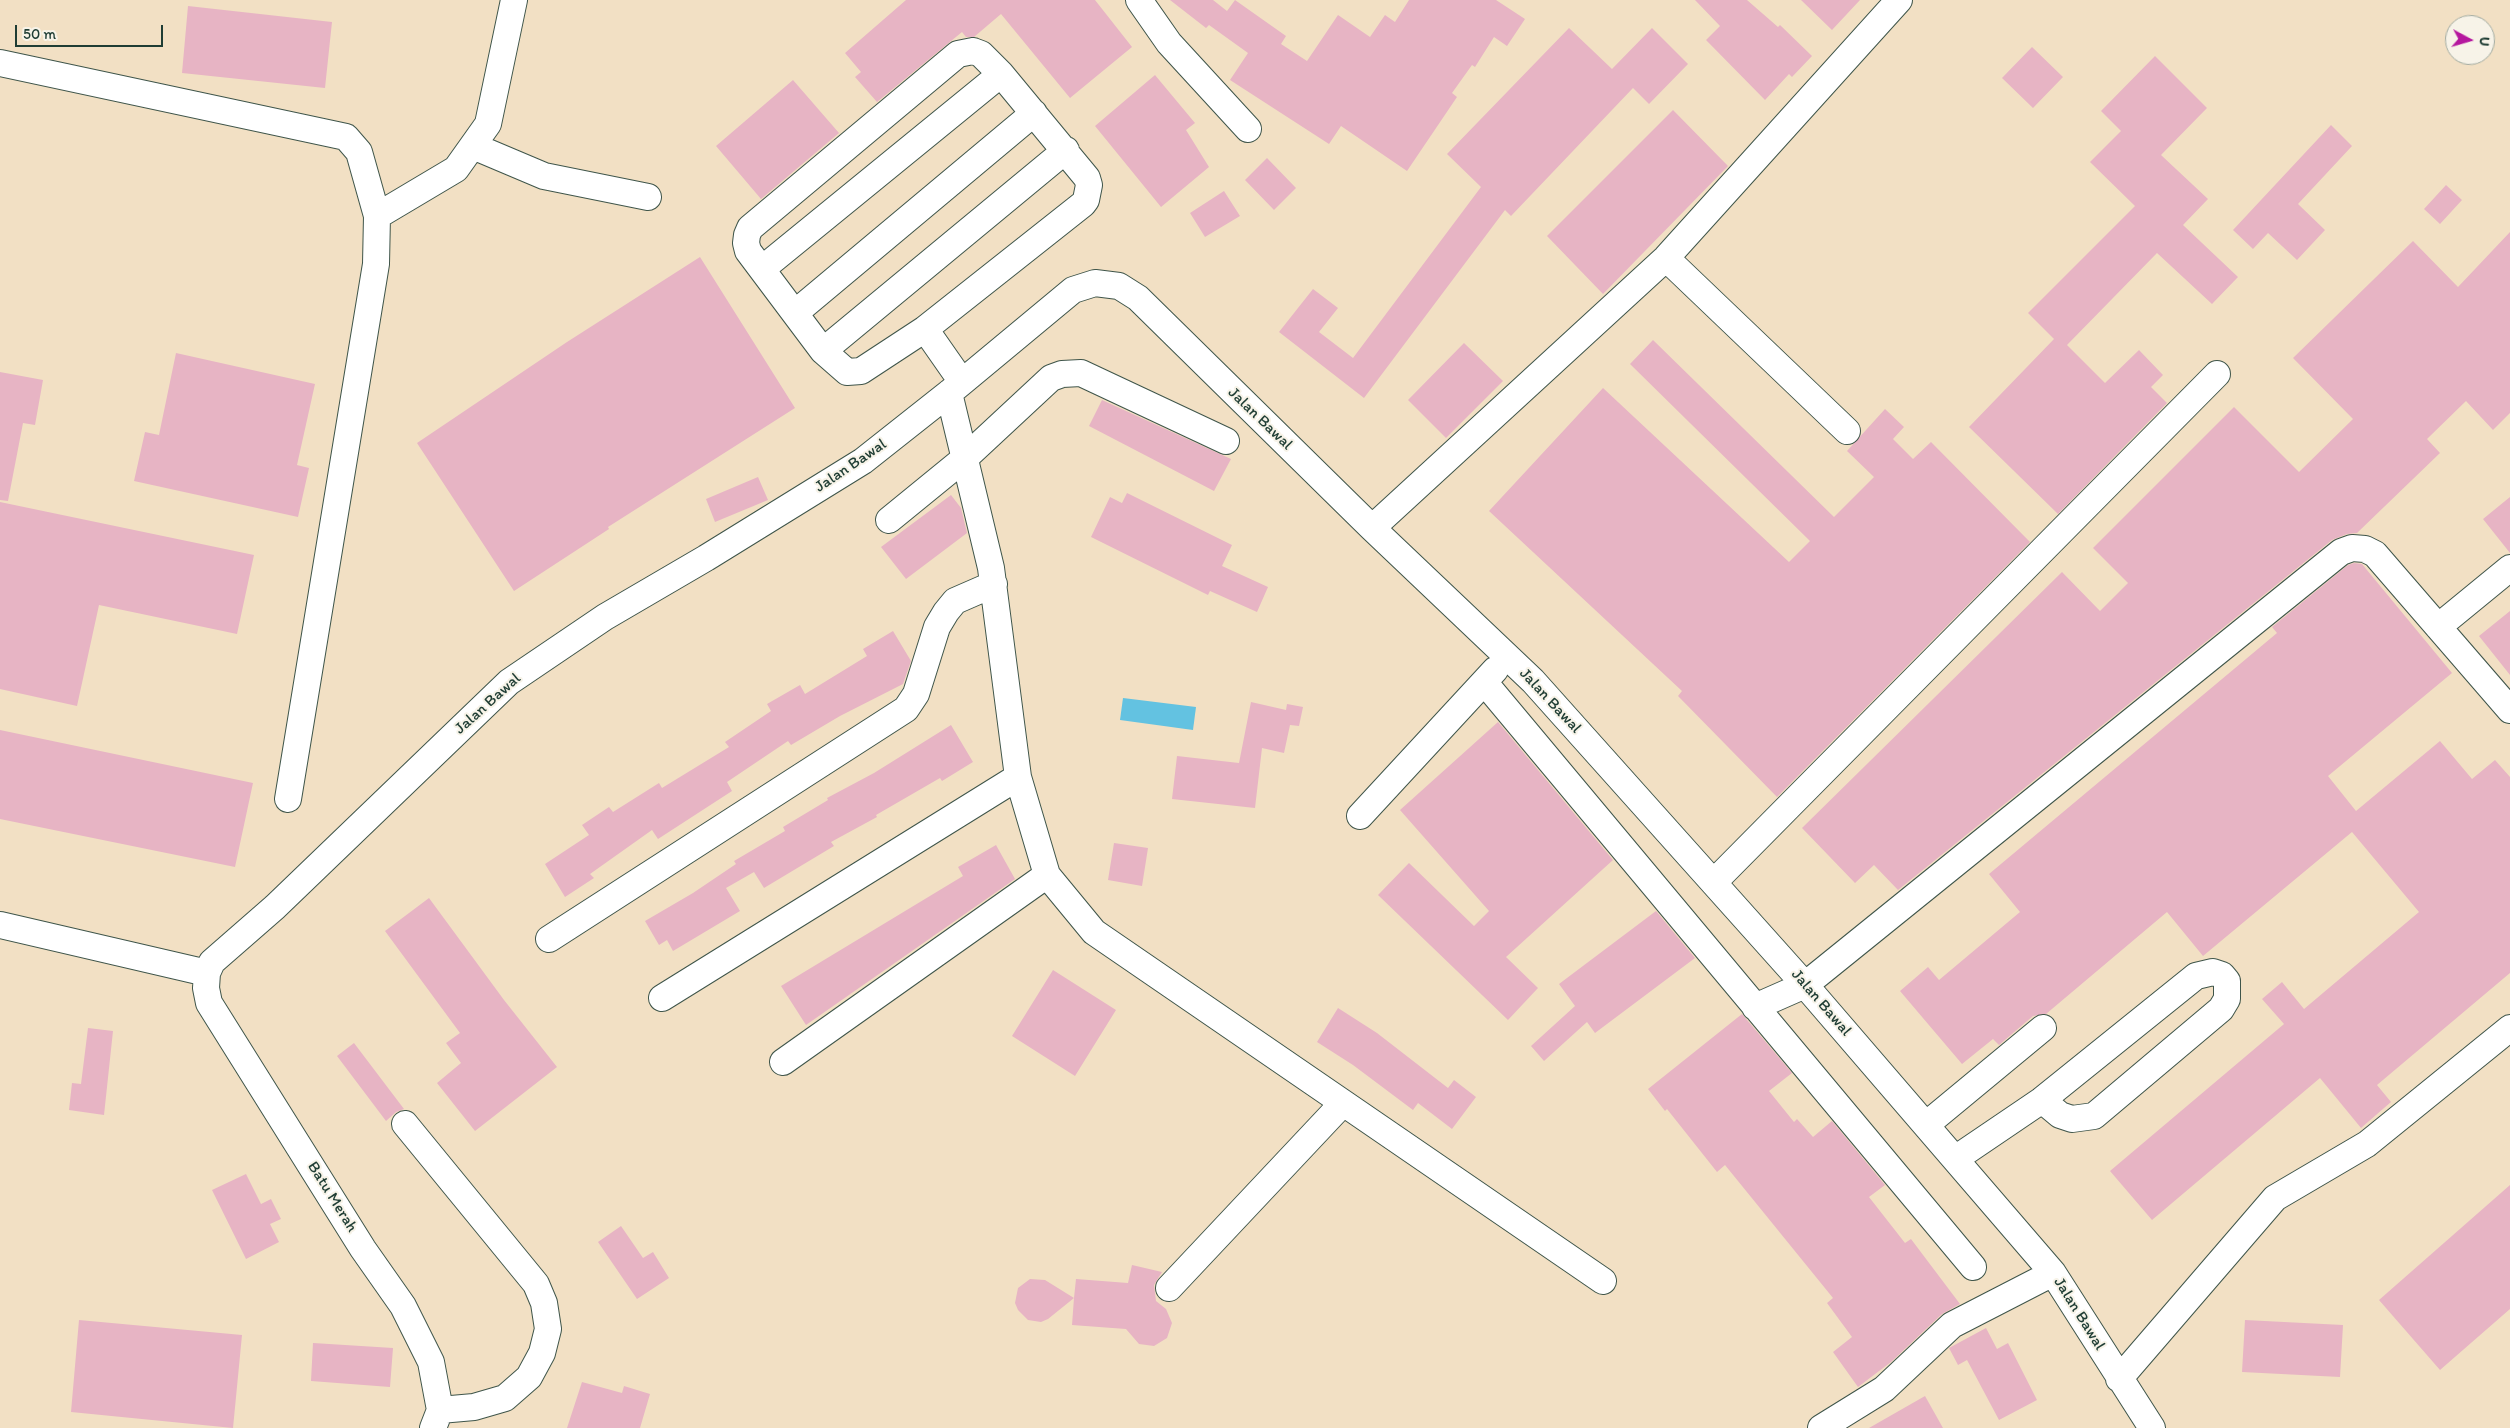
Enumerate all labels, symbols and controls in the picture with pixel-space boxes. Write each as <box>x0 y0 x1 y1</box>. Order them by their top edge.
scale bar <box>18 15 165 47</box>
north arrow <box>2445 15 2495 65</box>
text: 50 m <box>23 25 56 43</box>
text: U <box>2475 36 2493 47</box>
street label: Jalan Bawal <box>1224 384 1296 454</box>
street label: Jalan Bawal <box>812 435 890 497</box>
street label: Jalan Bawal <box>1515 664 1585 738</box>
street label: Jalan Bawal <box>451 669 525 739</box>
street label: Jalan Bawal <box>1787 966 1855 1040</box>
street label: Batu Merah <box>303 1158 361 1236</box>
street label: Jalan Bawal <box>2049 1274 2109 1354</box>

